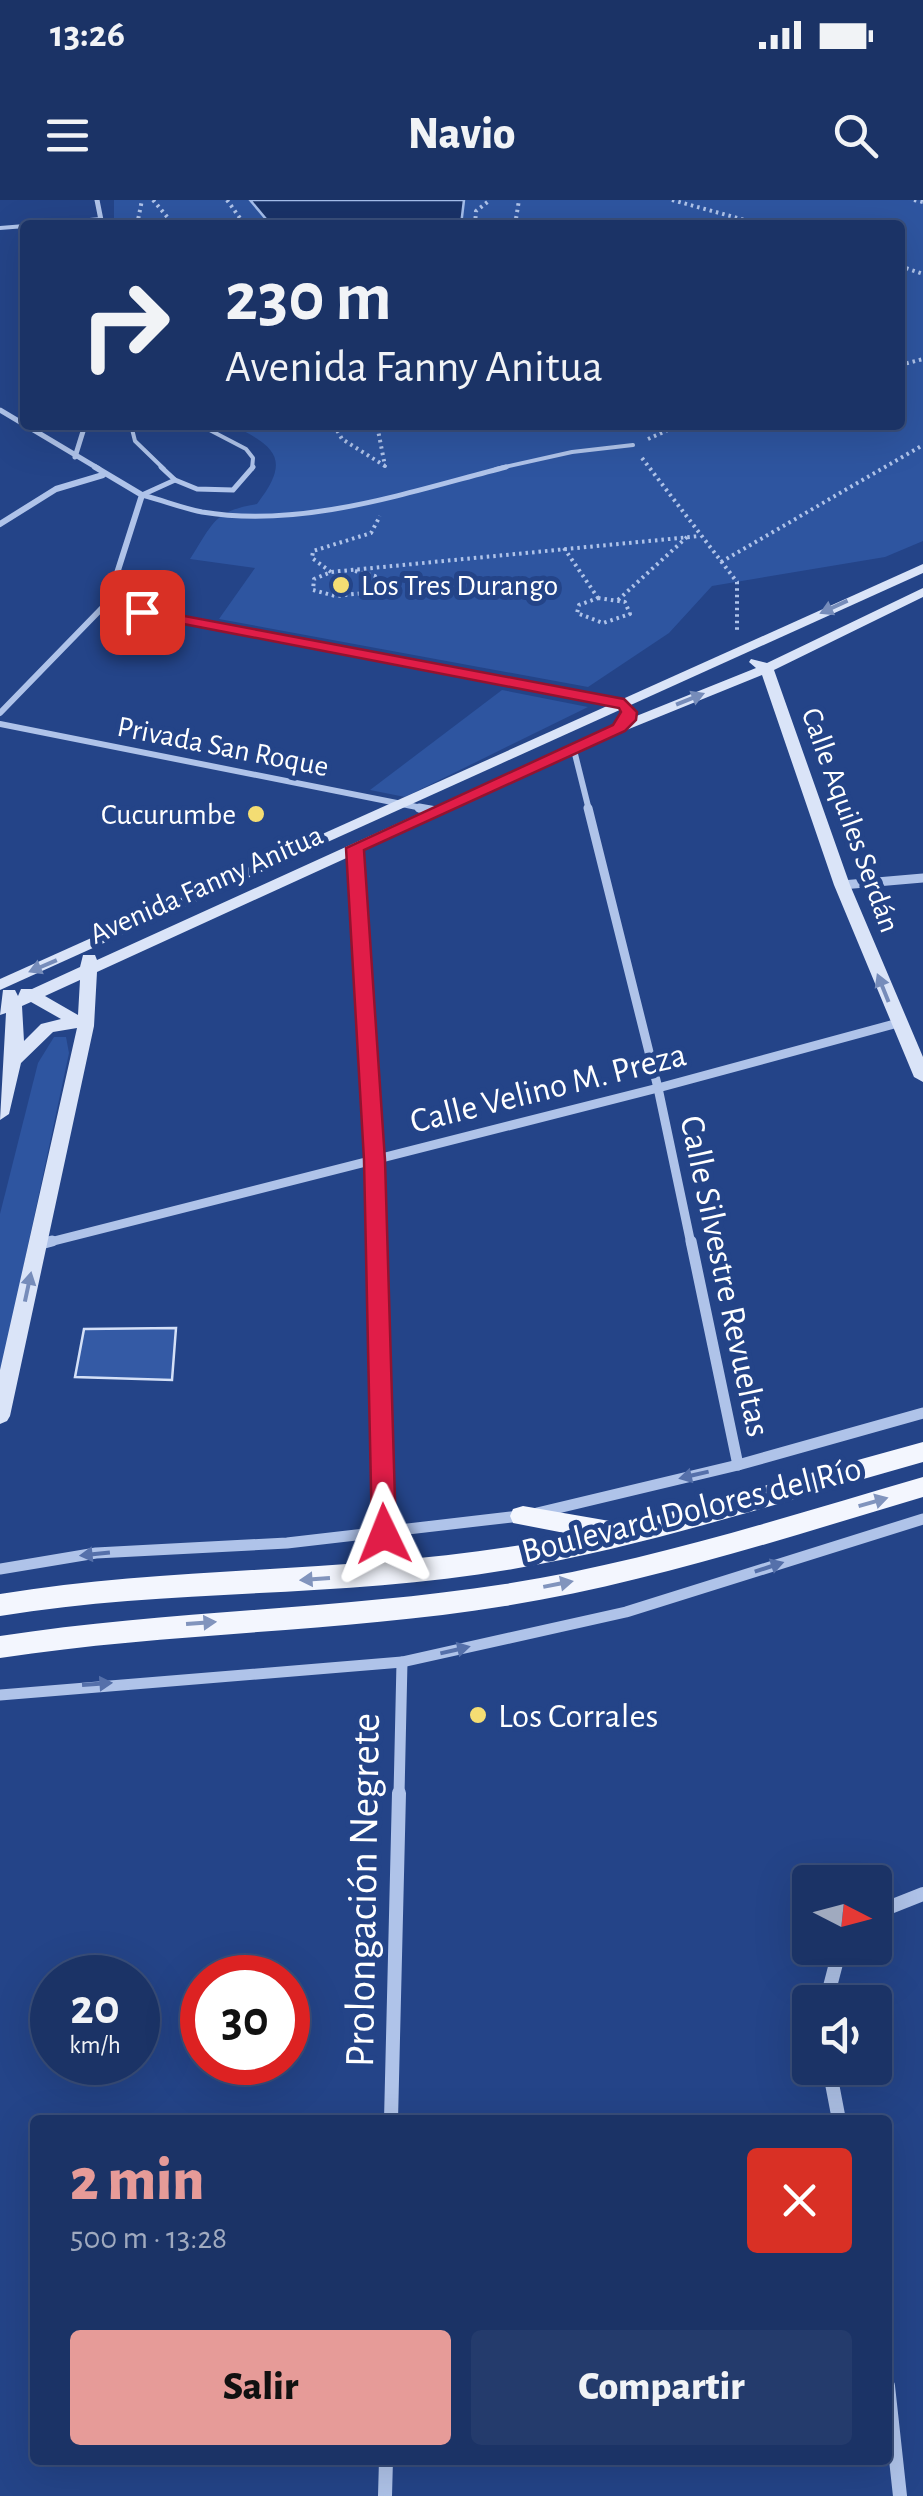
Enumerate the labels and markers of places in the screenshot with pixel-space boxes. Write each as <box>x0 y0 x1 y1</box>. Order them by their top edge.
pin <box>100 570 185 655</box>
place label: Los Tres Durango <box>361 571 558 601</box>
marker: Los Tres Durango <box>330 574 352 596</box>
place label: Cucurumbe <box>101 800 236 830</box>
marker: Cucurumbe <box>245 803 267 825</box>
place label: Los Corrales <box>498 1699 658 1734</box>
marker: Los Corrales <box>467 1704 489 1726</box>

